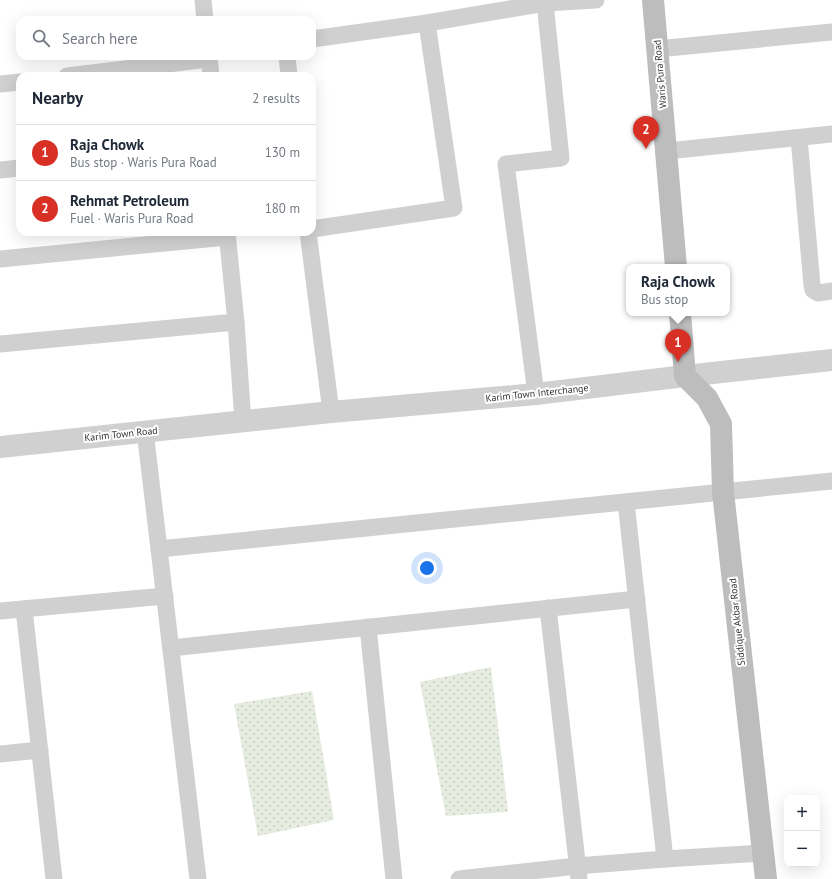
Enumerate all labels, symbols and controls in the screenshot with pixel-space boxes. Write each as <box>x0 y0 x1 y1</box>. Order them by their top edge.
search box <box>16 16 316 60</box>
icon: search <box>30 27 52 49</box>
text: Search here <box>62 29 138 48</box>
street label: Waris Pura Road <box>651 39 669 109</box>
text: Nearby <box>32 87 83 109</box>
text: 2 results <box>252 90 300 107</box>
pin: 2 <box>633 116 659 149</box>
text: Raja Chowk <box>70 135 144 154</box>
text: 1 <box>41 144 49 161</box>
text: 130 m <box>265 144 300 161</box>
text: Bus stop · Waris Pura Road <box>70 154 217 171</box>
text: Rehmat Petroleum <box>70 191 189 210</box>
text: 2 <box>41 200 49 217</box>
text: 180 m <box>265 200 300 217</box>
text: Fuel · Waris Pura Road <box>70 210 194 227</box>
popup <box>626 264 730 316</box>
text: Raja Chowk <box>641 272 715 291</box>
text: Bus stop <box>641 291 688 308</box>
pin: 1 <box>665 329 691 362</box>
street label: Karim Town Interchange <box>485 381 589 405</box>
street label: Karim Town Road <box>84 424 158 444</box>
your location <box>417 558 437 578</box>
street label: Siddique Akbar Road <box>726 578 748 666</box>
map controls <box>784 795 820 867</box>
button: + <box>784 795 820 831</box>
button: − <box>784 831 820 867</box>

